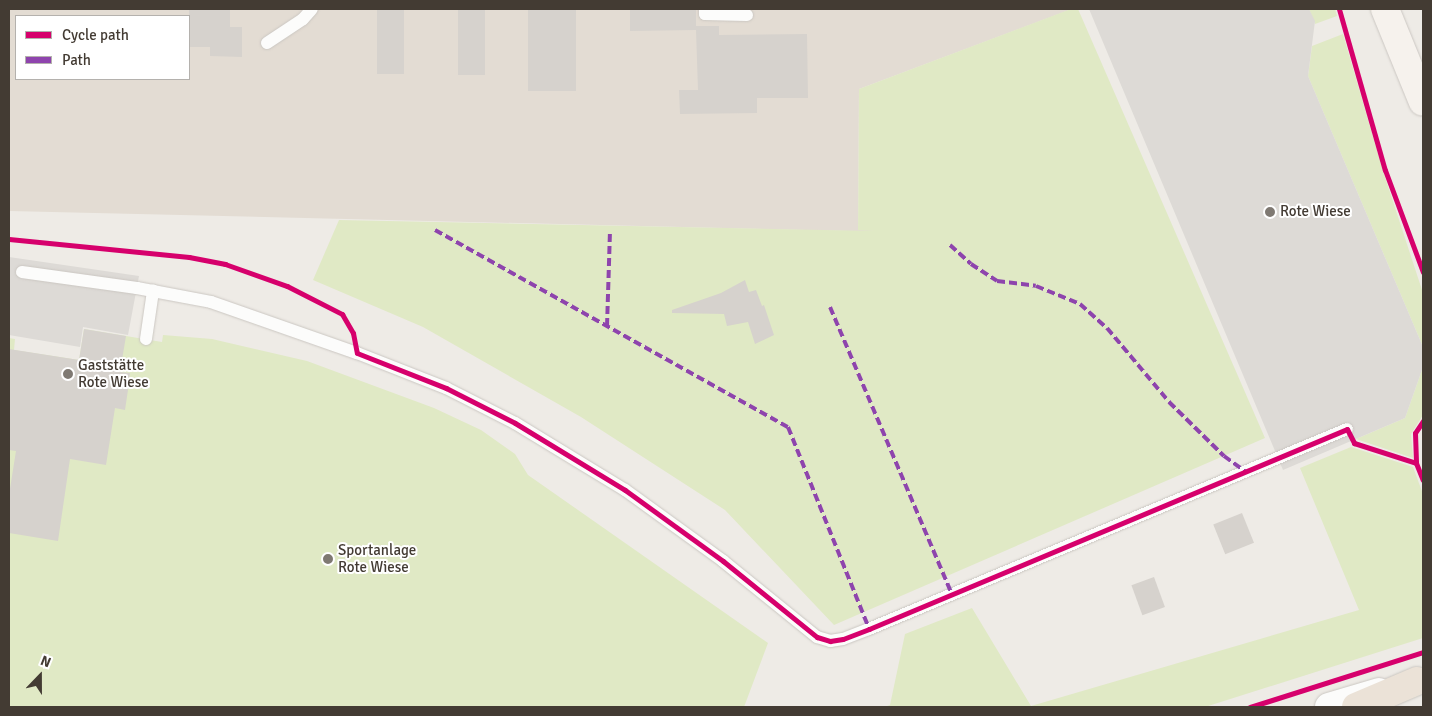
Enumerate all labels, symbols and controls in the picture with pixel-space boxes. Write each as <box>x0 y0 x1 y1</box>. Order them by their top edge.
legend <box>15 15 190 80</box>
text: Cycle path <box>62 26 129 44</box>
text: Path <box>62 51 91 69</box>
place label: Rote Wiese <box>1280 203 1351 221</box>
marker: Rote Wiese <box>1264 206 1276 218</box>
place label: Gaststätte Rote Wiese <box>78 356 149 391</box>
marker: Gaststätte Rote Wiese <box>62 368 74 380</box>
place label: Sportanlage Rote Wiese <box>338 541 416 576</box>
marker: Sportanlage Rote Wiese <box>322 553 334 565</box>
north arrow <box>15 651 65 701</box>
text: N <box>38 652 54 671</box>

